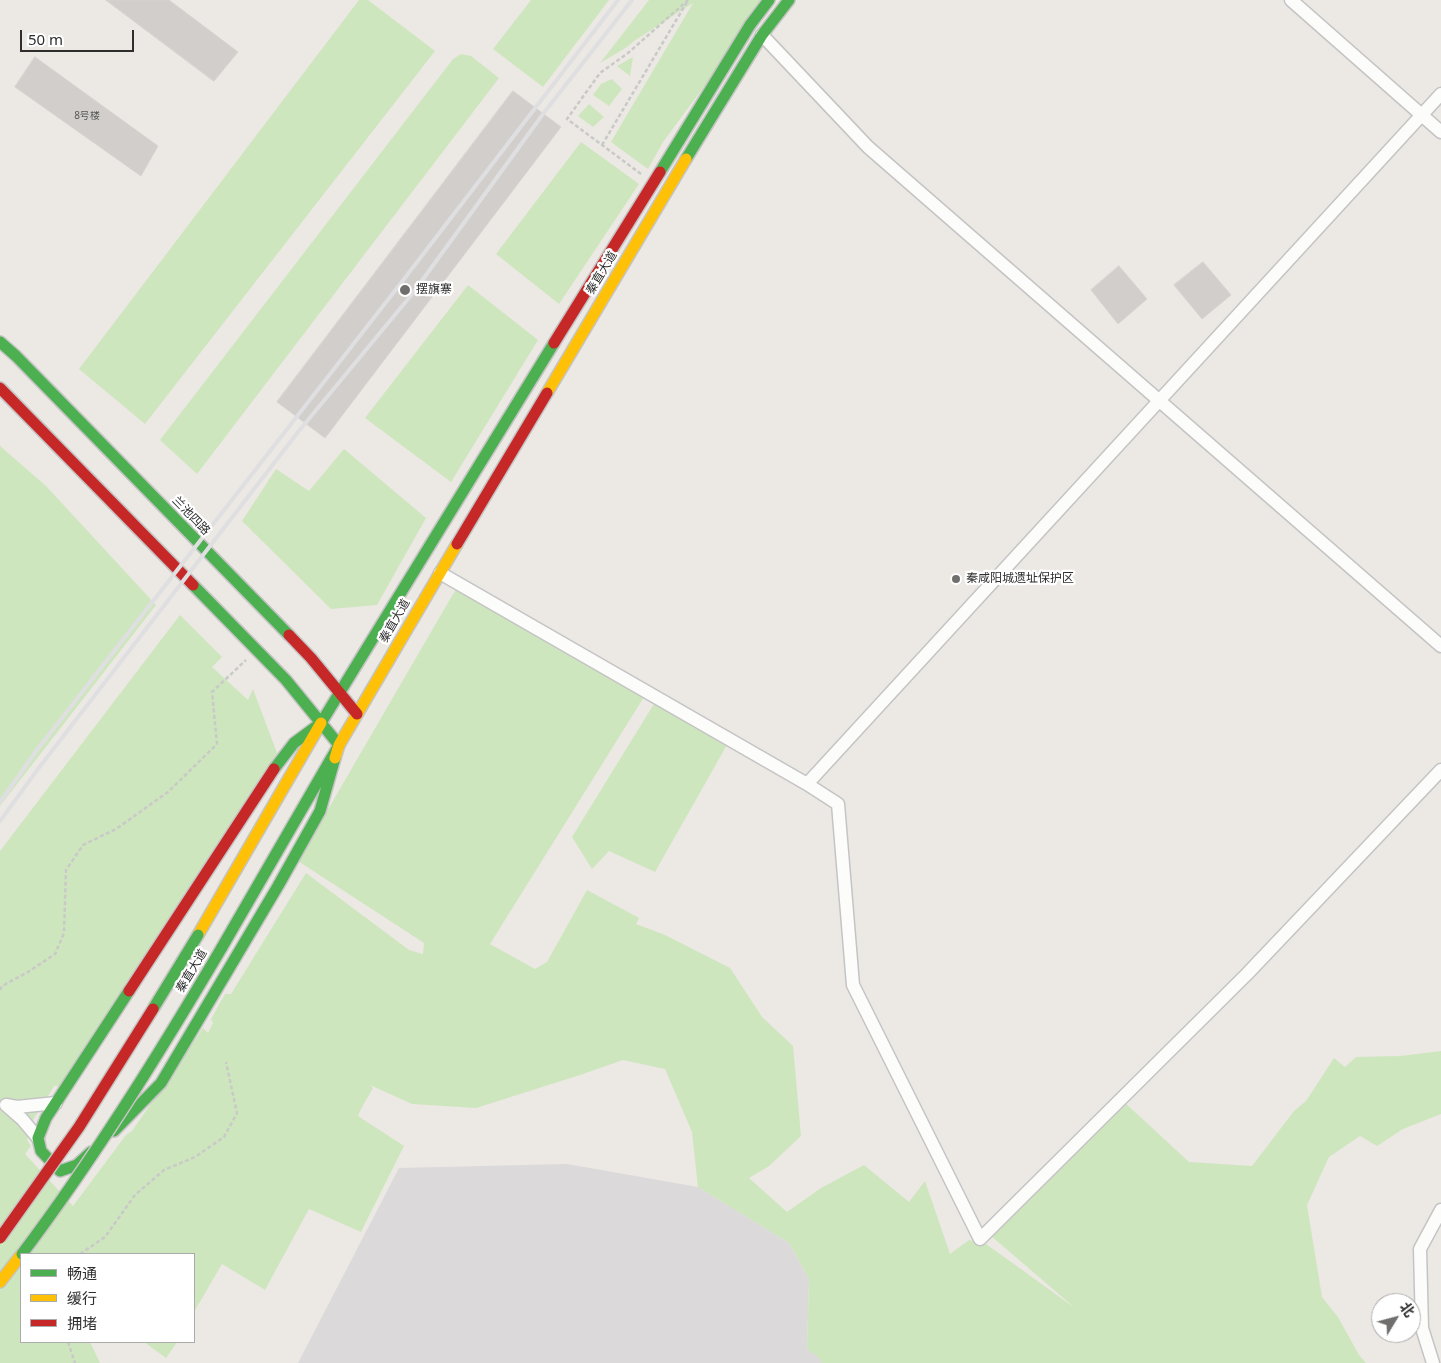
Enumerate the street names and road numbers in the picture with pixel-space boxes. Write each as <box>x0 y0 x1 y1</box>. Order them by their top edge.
street label: 秦直大道 <box>583 249 621 297</box>
street label: 兰池四路 <box>169 494 213 538</box>
street label: 秦直大道 <box>377 597 413 645</box>
street label: 秦直大道 <box>173 947 211 995</box>

